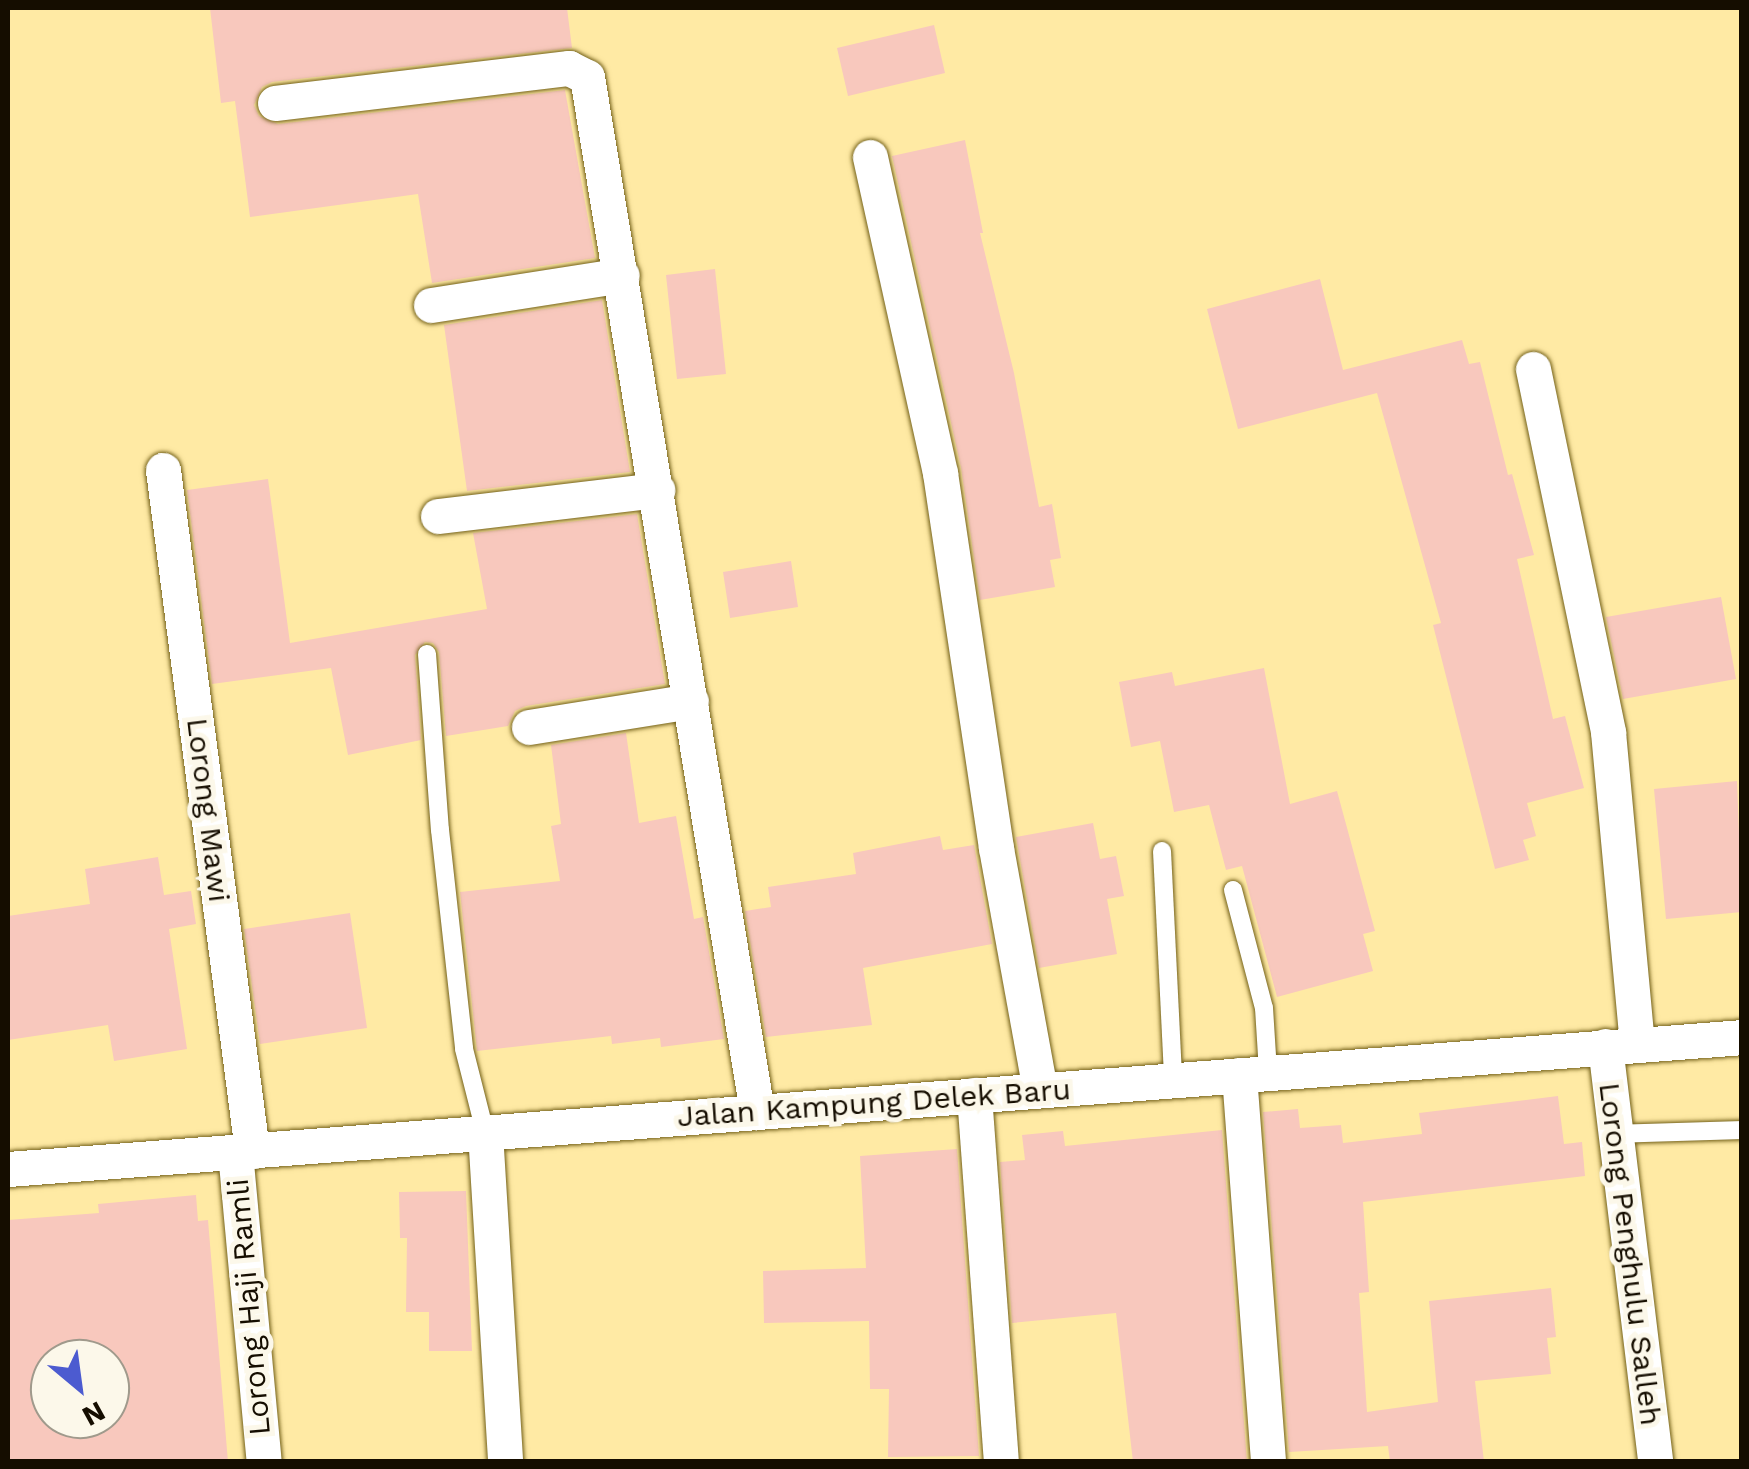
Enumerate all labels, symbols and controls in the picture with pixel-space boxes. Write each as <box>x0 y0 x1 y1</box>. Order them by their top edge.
street label: Lorong Mawi <box>179 716 237 904</box>
street label: Jalan Kampung Delek Baru <box>676 1071 1072 1135</box>
street label: Lorong Penghulu Salleh <box>1591 1081 1669 1427</box>
street label: Lorong Haji Ramli <box>220 1177 278 1437</box>
north arrow <box>30 1339 130 1439</box>
text: N <box>77 1394 111 1433</box>

